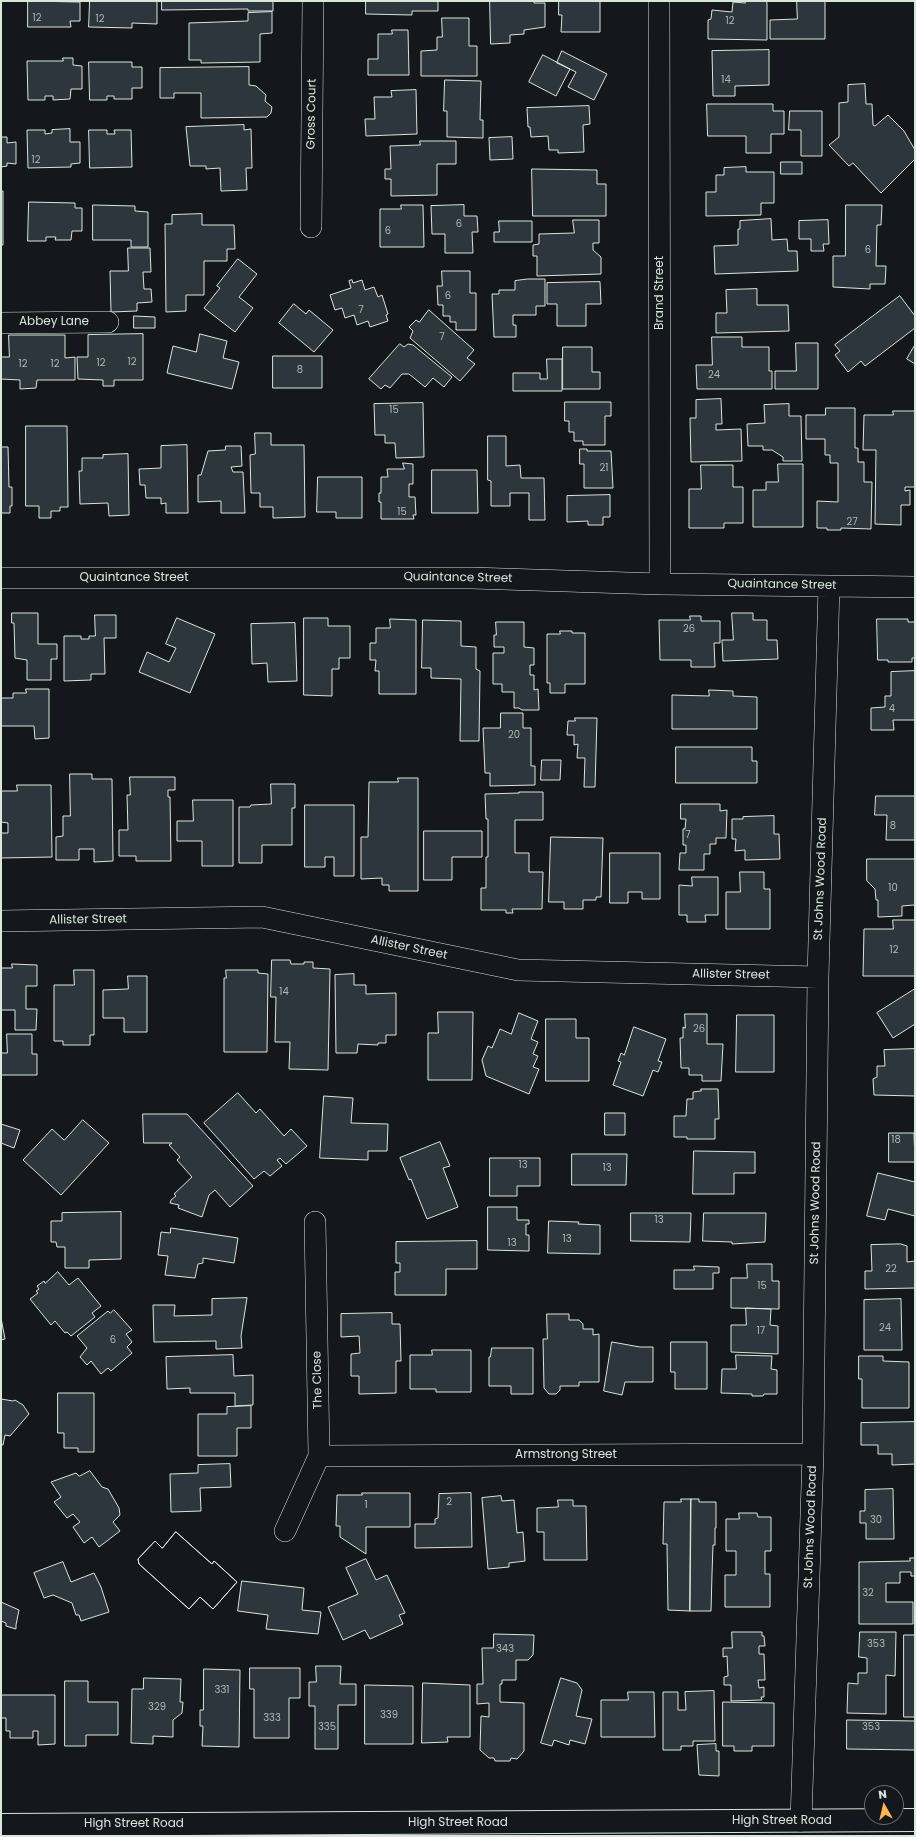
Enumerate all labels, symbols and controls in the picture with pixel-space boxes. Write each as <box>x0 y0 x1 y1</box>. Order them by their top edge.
house number: 12 <box>33 12 41 24</box>
house number: 12 <box>96 13 104 25</box>
house number: 12 <box>726 15 734 27</box>
house number: 14 <box>721 74 731 86</box>
street label: Gross Court <box>304 79 320 149</box>
house number: 12 <box>32 154 40 166</box>
house number: 6 <box>456 218 462 230</box>
house number: 6 <box>385 225 391 237</box>
house number: 6 <box>865 244 871 256</box>
street label: Brand Street <box>653 256 667 330</box>
house number: 6 <box>445 290 451 302</box>
house number: 7 <box>358 304 364 316</box>
street label: Abbey Lane <box>19 315 89 329</box>
house number: 7 <box>439 331 445 343</box>
house number: 12 <box>128 356 136 368</box>
house number: 12 <box>97 357 105 369</box>
house number: 12 <box>19 358 27 370</box>
house number: 12 <box>51 358 59 370</box>
house number: 8 <box>297 364 303 376</box>
house number: 24 <box>708 369 720 381</box>
house number: 15 <box>389 404 399 416</box>
house number: 21 <box>600 462 608 474</box>
house number: 15 <box>397 506 407 518</box>
house number: 27 <box>846 516 858 528</box>
street label: Quaintance Street <box>403 570 513 586</box>
street label: Quaintance Street <box>79 571 189 585</box>
street label: Quaintance Street <box>727 577 837 593</box>
house number: 26 <box>683 623 695 635</box>
house number: 4 <box>889 703 895 715</box>
house number: 20 <box>508 729 520 741</box>
street label: St Johns Wood Road <box>812 817 830 941</box>
house number: 8 <box>890 820 896 832</box>
house number: 7 <box>685 829 691 841</box>
house number: 10 <box>888 882 898 894</box>
street label: Allister Street <box>49 912 127 928</box>
street label: Allister Street <box>369 933 449 963</box>
house number: 12 <box>890 944 898 956</box>
street label: Allister Street <box>692 967 770 983</box>
house number: 14 <box>279 986 289 998</box>
house number: 26 <box>693 1023 705 1035</box>
house number: 18 <box>891 1134 901 1146</box>
street label: St Johns Wood Road <box>808 1141 824 1265</box>
house number: 13 <box>518 1159 528 1171</box>
house number: 13 <box>602 1162 612 1174</box>
house number: 13 <box>654 1214 664 1226</box>
house number: 13 <box>562 1233 572 1245</box>
house number: 13 <box>507 1237 517 1249</box>
house number: 22 <box>885 1263 897 1275</box>
house number: 15 <box>757 1280 767 1292</box>
house number: 24 <box>879 1322 891 1334</box>
house number: 17 <box>757 1325 765 1337</box>
house number: 6 <box>110 1334 116 1346</box>
street label: The Close <box>310 1351 326 1409</box>
street label: Armstrong Street <box>515 1448 617 1462</box>
street label: St Johns Wood Road <box>802 1465 820 1589</box>
house number: 2 <box>446 1496 452 1508</box>
house number: 1 <box>364 1499 368 1511</box>
house number: 30 <box>870 1514 882 1526</box>
house number: 32 <box>862 1587 874 1599</box>
house number: 353 <box>867 1638 885 1650</box>
house number: 343 <box>496 1643 514 1655</box>
house number: 331 <box>215 1684 229 1696</box>
house number: 329 <box>148 1701 166 1713</box>
house number: 339 <box>380 1709 398 1721</box>
house number: 333 <box>263 1712 281 1724</box>
house number: 335 <box>318 1721 336 1733</box>
house number: 353 <box>862 1721 880 1733</box>
north arrow <box>864 1785 904 1825</box>
text: N <box>877 1786 888 1803</box>
street label: High Street Road <box>732 1814 832 1828</box>
street label: High Street Road <box>408 1816 508 1830</box>
street label: High Street Road <box>84 1817 184 1831</box>

